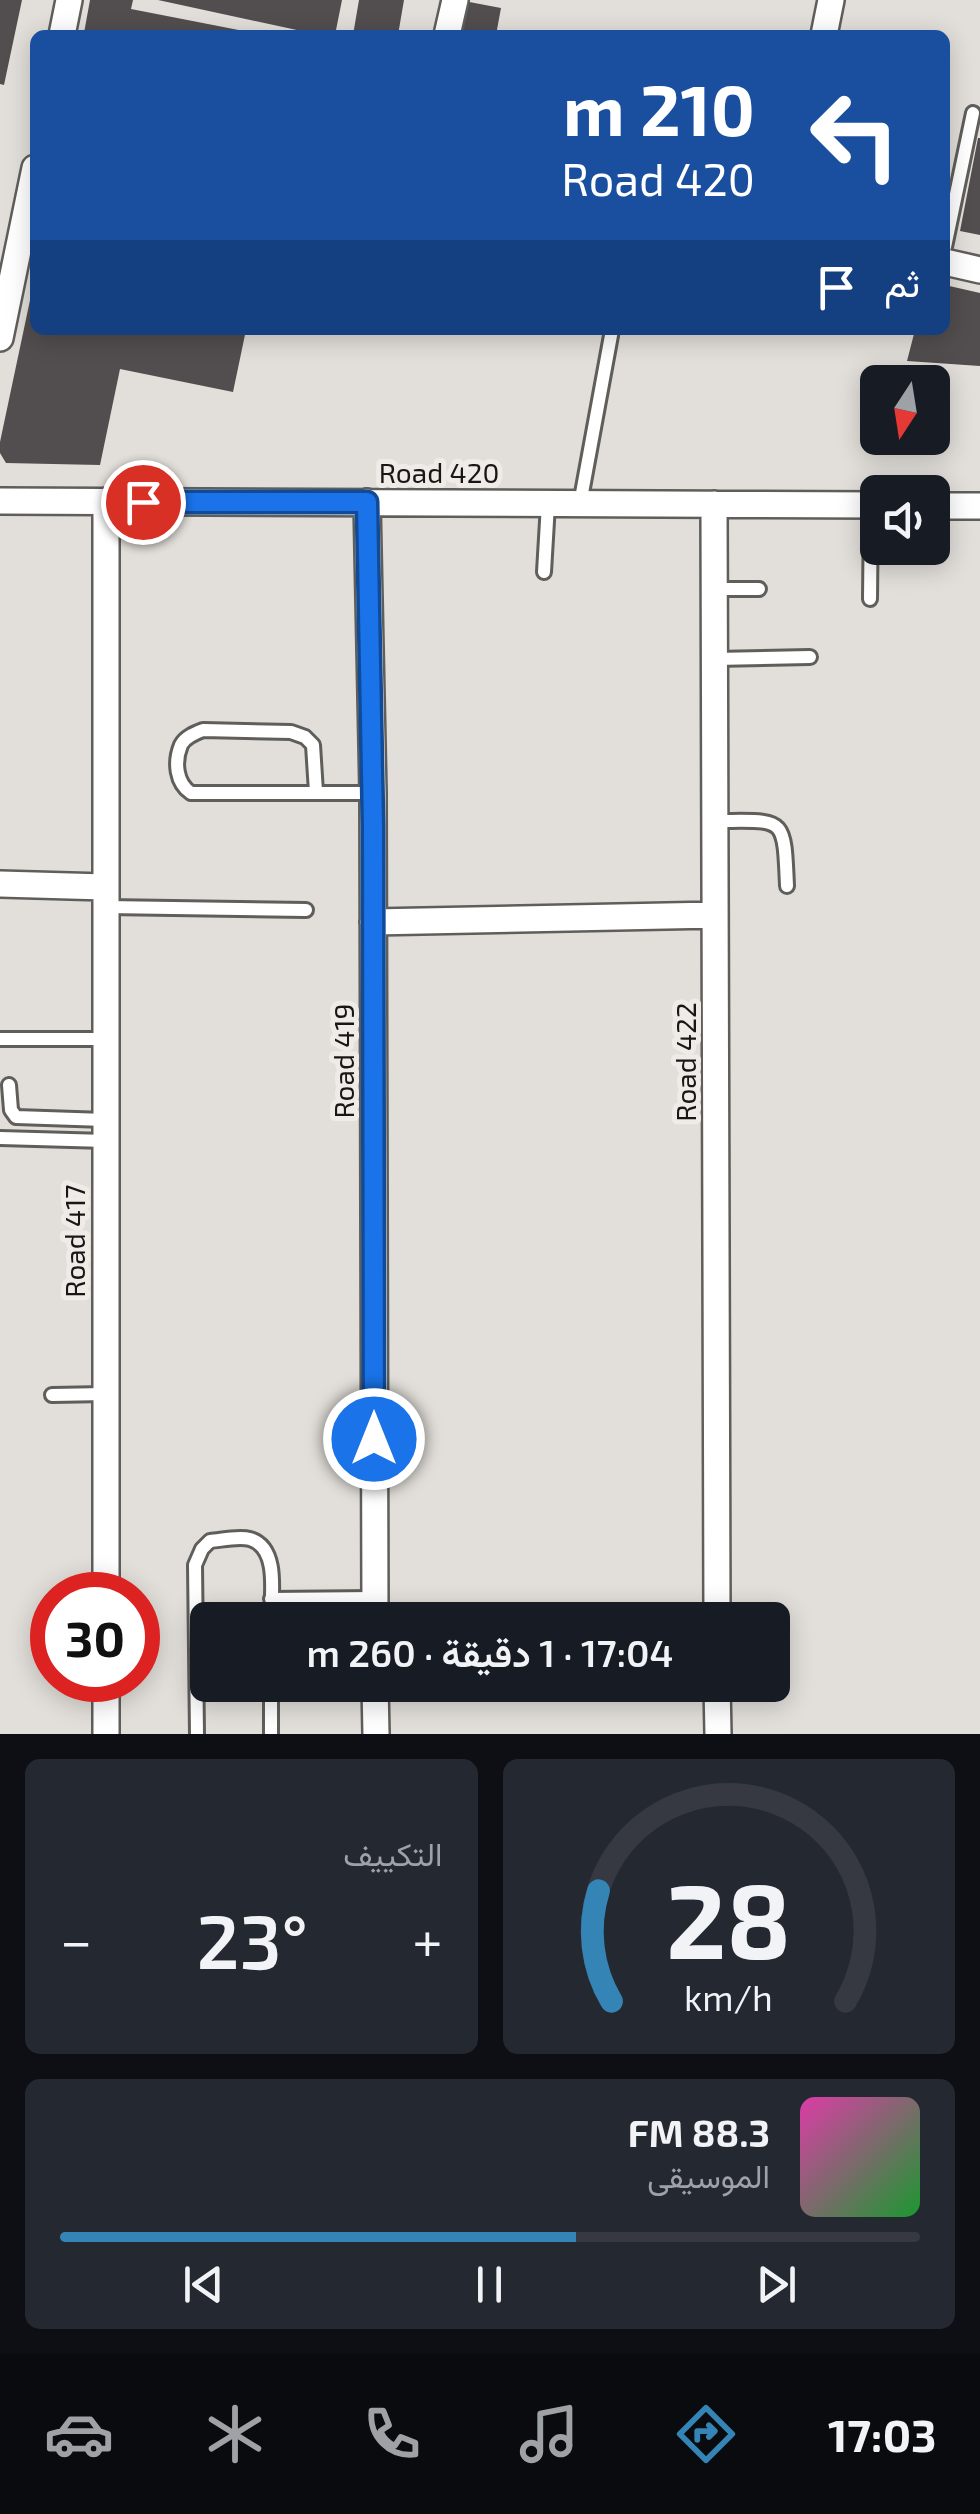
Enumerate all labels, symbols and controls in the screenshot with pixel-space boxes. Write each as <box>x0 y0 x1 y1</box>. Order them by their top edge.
text: 210 m <box>563 66 755 150</box>
icon: left <box>790 70 920 200</box>
text: Road 420 <box>561 151 755 205</box>
text: ثم <box>884 259 920 305</box>
icon: arrive <box>809 260 864 315</box>
north arrow <box>860 365 950 455</box>
map controls <box>860 365 950 565</box>
street label: Road 420 <box>379 455 499 489</box>
pin <box>101 460 186 545</box>
icon: arrive <box>116 475 171 530</box>
button: sound <box>860 475 950 565</box>
street label: Road 422 <box>668 1002 702 1122</box>
street label: Road 419 <box>326 1003 360 1119</box>
street label: Road 417 <box>57 1184 91 1298</box>
position arrow <box>322 1387 426 1491</box>
speed limit sign: 30 <box>30 1572 160 1702</box>
text: 17:04 · 1 دقيقة · 260 m <box>307 1629 673 1675</box>
text: التكييف <box>343 1834 443 1872</box>
text: 28 <box>666 1855 791 1980</box>
text: 23° <box>196 1894 308 1984</box>
text: − <box>60 1906 92 1972</box>
text: + <box>412 1906 443 1972</box>
text: km/h <box>684 1975 773 2018</box>
text: 88.3 FM <box>628 2109 770 2155</box>
text: الموسيقى <box>647 2156 770 2194</box>
icon: previous <box>176 2257 231 2312</box>
icon: pause <box>462 2257 517 2312</box>
icon: next <box>749 2257 804 2312</box>
icon: car <box>44 2399 114 2469</box>
icon: climate <box>200 2399 270 2469</box>
icon: phone <box>357 2399 427 2469</box>
icon: music <box>514 2399 584 2469</box>
icon: directions <box>671 2399 741 2469</box>
text: 17:03 <box>828 2407 937 2461</box>

